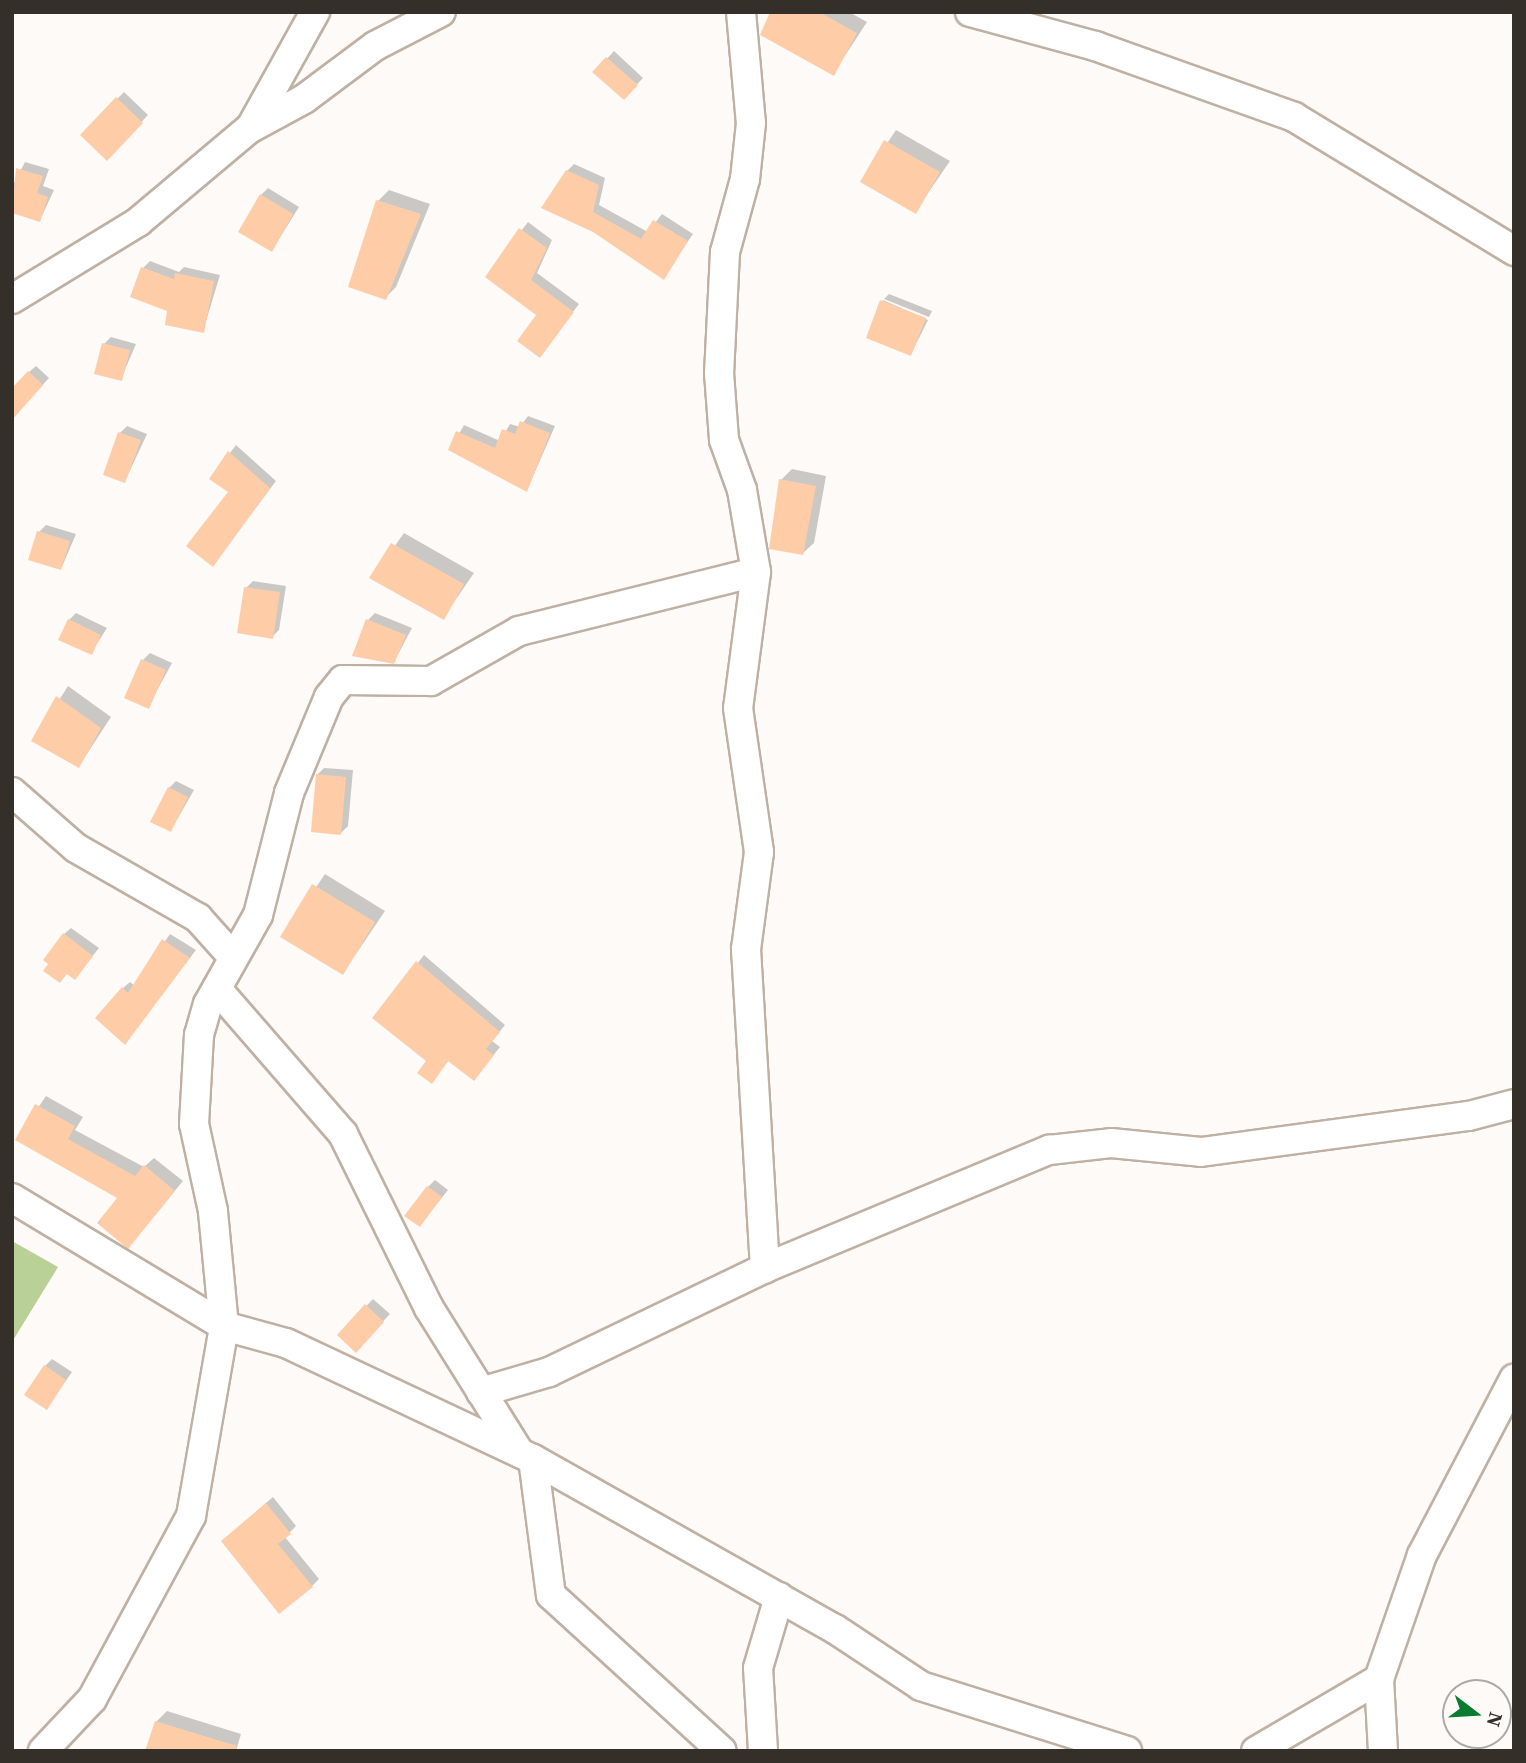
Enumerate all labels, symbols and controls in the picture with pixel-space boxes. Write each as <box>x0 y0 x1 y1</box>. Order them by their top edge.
north arrow <box>1442 1679 1512 1749</box>
text: N <box>1481 1709 1510 1730</box>

